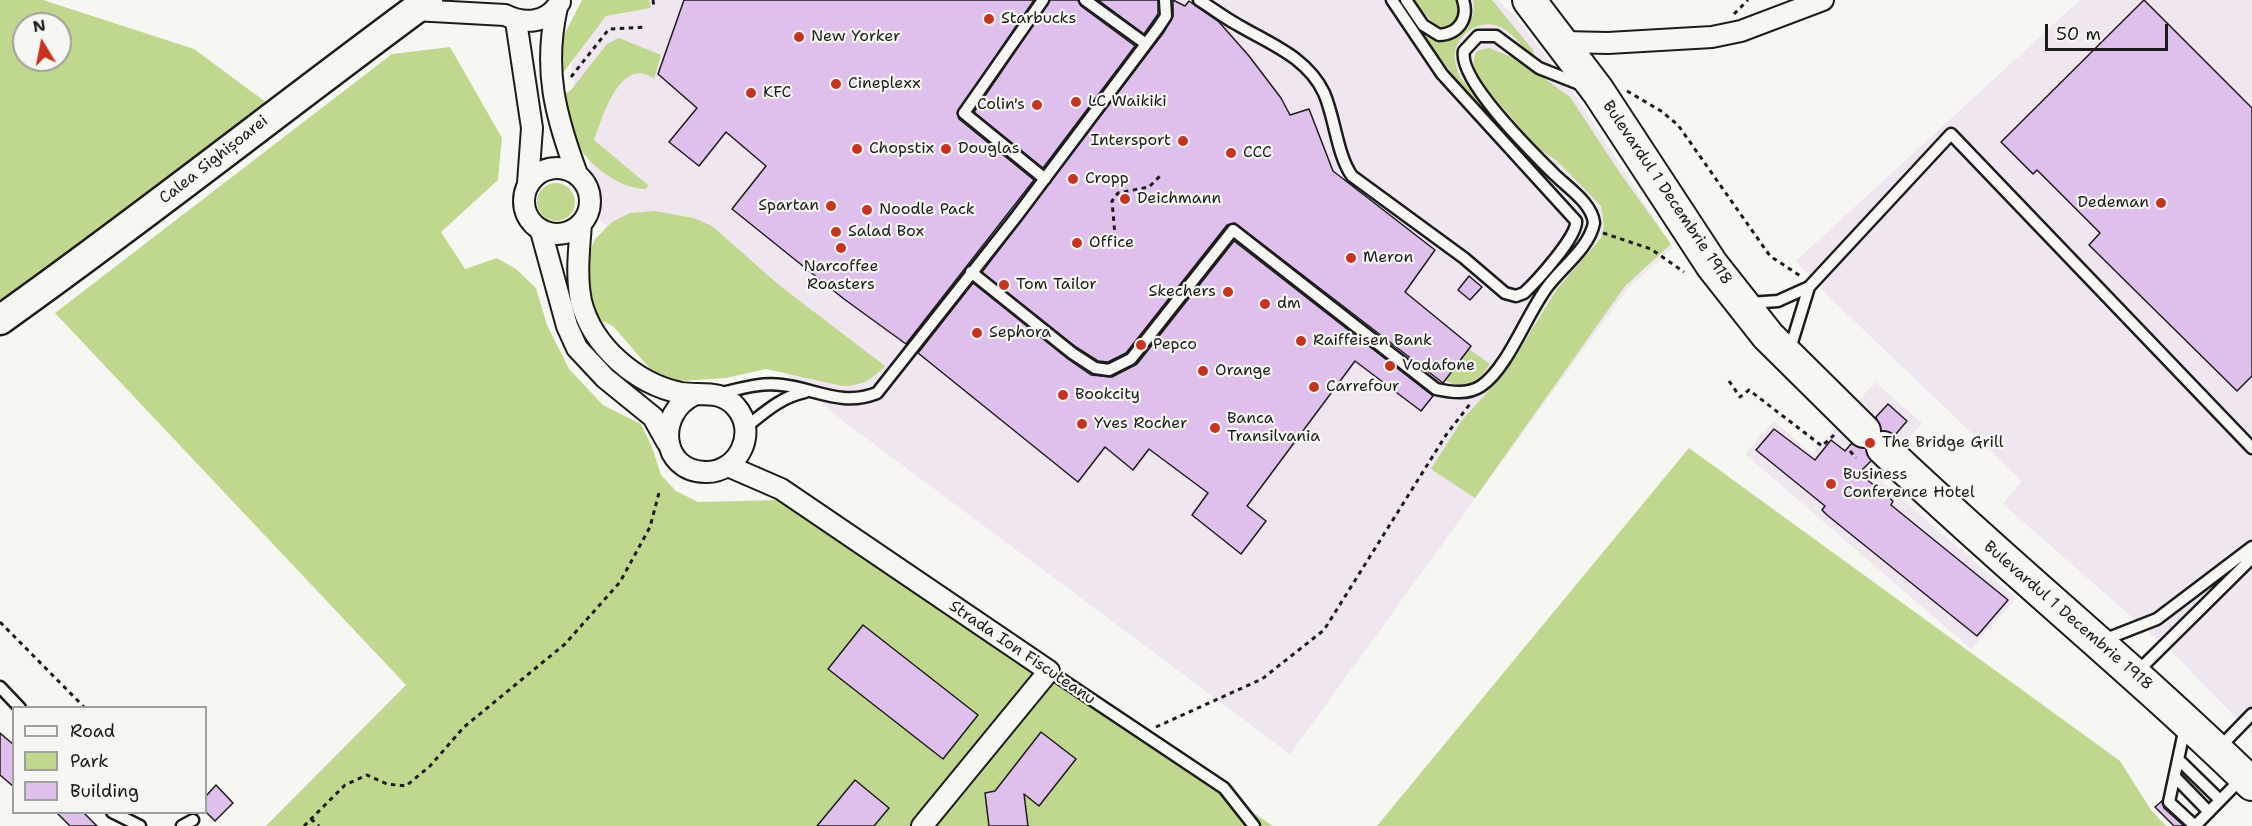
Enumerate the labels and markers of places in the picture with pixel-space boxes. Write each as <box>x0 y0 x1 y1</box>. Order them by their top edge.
place label: Starbucks <box>1001 9 1076 29</box>
marker: Starbucks <box>982 12 996 26</box>
place label: New Yorker <box>811 27 901 47</box>
marker: New Yorker <box>792 30 806 44</box>
place label: Cineplexx <box>848 74 921 94</box>
marker: Cineplexx <box>829 77 843 91</box>
place label: KFC <box>763 83 791 103</box>
marker: KFC <box>744 86 758 100</box>
place label: LC Waikiki <box>1088 92 1167 112</box>
place label: Colin's <box>977 95 1025 115</box>
marker: LC Waikiki <box>1069 95 1083 109</box>
marker: Colin's <box>1030 98 1044 112</box>
place label: Intersport <box>1091 131 1171 151</box>
marker: Intersport <box>1176 134 1190 148</box>
place label: Chopstix <box>869 139 934 159</box>
place label: Douglas <box>958 139 1020 159</box>
marker: Chopstix <box>850 142 864 156</box>
marker: Douglas <box>939 142 953 156</box>
place label: CCC <box>1243 143 1272 163</box>
marker: CCC <box>1224 146 1238 160</box>
place label: Cropp <box>1085 169 1129 189</box>
marker: Cropp <box>1066 172 1080 186</box>
place label: Deichmann <box>1137 189 1221 209</box>
marker: Deichmann <box>1118 192 1132 206</box>
place label: Dedeman <box>2077 193 2149 213</box>
place label: Spartan <box>758 196 819 216</box>
marker: Dedeman <box>2154 196 2168 210</box>
marker: Spartan <box>824 199 838 213</box>
place label: Noodle Pack <box>879 200 975 220</box>
marker: Noodle Pack <box>860 203 874 217</box>
place label: Salad Box <box>848 222 924 242</box>
marker: Salad Box <box>829 225 843 239</box>
place label: Office <box>1089 233 1134 253</box>
marker: Office <box>1070 236 1084 250</box>
marker: Narcoffee Roasters <box>834 241 848 255</box>
place label: Meron <box>1363 248 1413 268</box>
marker: Meron <box>1344 251 1358 265</box>
place label: Narcoffee Roasters <box>804 257 878 295</box>
place label: Tom Tailor <box>1016 275 1097 295</box>
marker: Tom Tailor <box>997 278 1011 292</box>
place label: Skechers <box>1148 282 1216 302</box>
marker: Skechers <box>1221 285 1235 299</box>
place label: dm <box>1277 294 1301 314</box>
marker: dm <box>1258 297 1272 311</box>
place label: Sephora <box>989 323 1051 343</box>
marker: Sephora <box>970 326 984 340</box>
place label: Raiffeisen Bank <box>1313 331 1432 351</box>
marker: Raiffeisen Bank <box>1294 334 1308 348</box>
place label: Pepco <box>1153 335 1197 355</box>
marker: Pepco <box>1134 338 1148 352</box>
place label: Vodafone <box>1402 356 1475 376</box>
marker: Vodafone <box>1383 359 1397 373</box>
place label: Orange <box>1215 361 1271 381</box>
marker: Orange <box>1196 364 1210 378</box>
place label: Carrefour <box>1326 377 1400 397</box>
marker: Carrefour <box>1307 380 1321 394</box>
place label: Bookcity <box>1075 385 1140 405</box>
marker: Bookcity <box>1056 388 1070 402</box>
place label: Banca Transilvania <box>1227 409 1320 447</box>
place label: Yves Rocher <box>1094 414 1188 434</box>
marker: Yves Rocher <box>1075 417 1089 431</box>
marker: Banca Transilvania <box>1208 421 1222 435</box>
place label: The Bridge Grill <box>1882 433 2004 453</box>
marker: The Bridge Grill <box>1863 436 1877 450</box>
place label: Business Conference Hotel <box>1843 465 1975 503</box>
marker: Business Conference Hotel <box>1824 477 1838 491</box>

